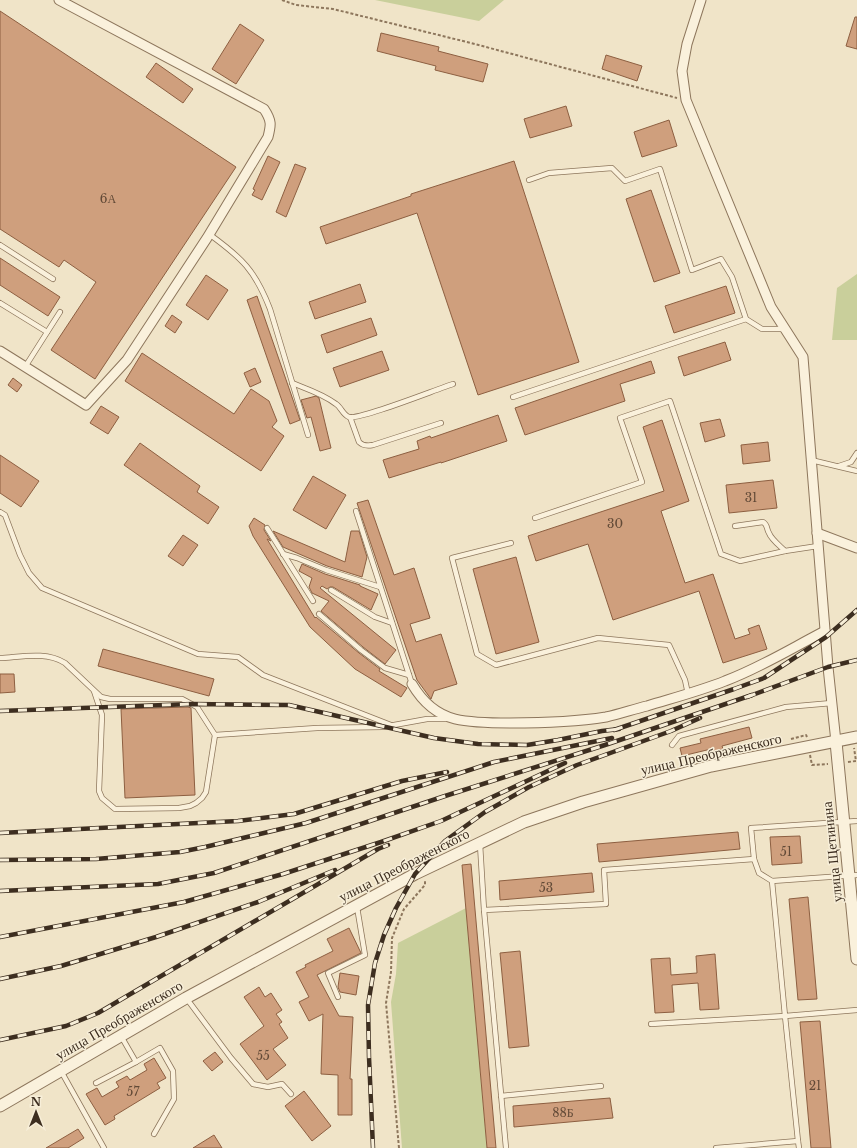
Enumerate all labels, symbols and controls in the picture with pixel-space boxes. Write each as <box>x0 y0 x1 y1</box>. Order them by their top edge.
house number: 6А <box>100 191 117 206</box>
house number: 31 <box>745 490 757 505</box>
house number: 30 <box>607 516 623 531</box>
street label: улица Преображенского <box>639 729 783 779</box>
street label: улица Щетинина <box>818 800 846 903</box>
street label: улица Преображенского <box>336 824 472 906</box>
house number: 51 <box>780 844 792 859</box>
house number: 53 <box>539 880 553 895</box>
street label: улица Преображенского <box>52 976 186 1064</box>
house number: 55 <box>256 1048 270 1063</box>
house number: 21 <box>809 1078 821 1093</box>
house number: 57 <box>127 1084 140 1099</box>
north arrow <box>16 1092 56 1132</box>
text: N <box>31 1095 42 1109</box>
house number: 88Б <box>552 1105 574 1120</box>

